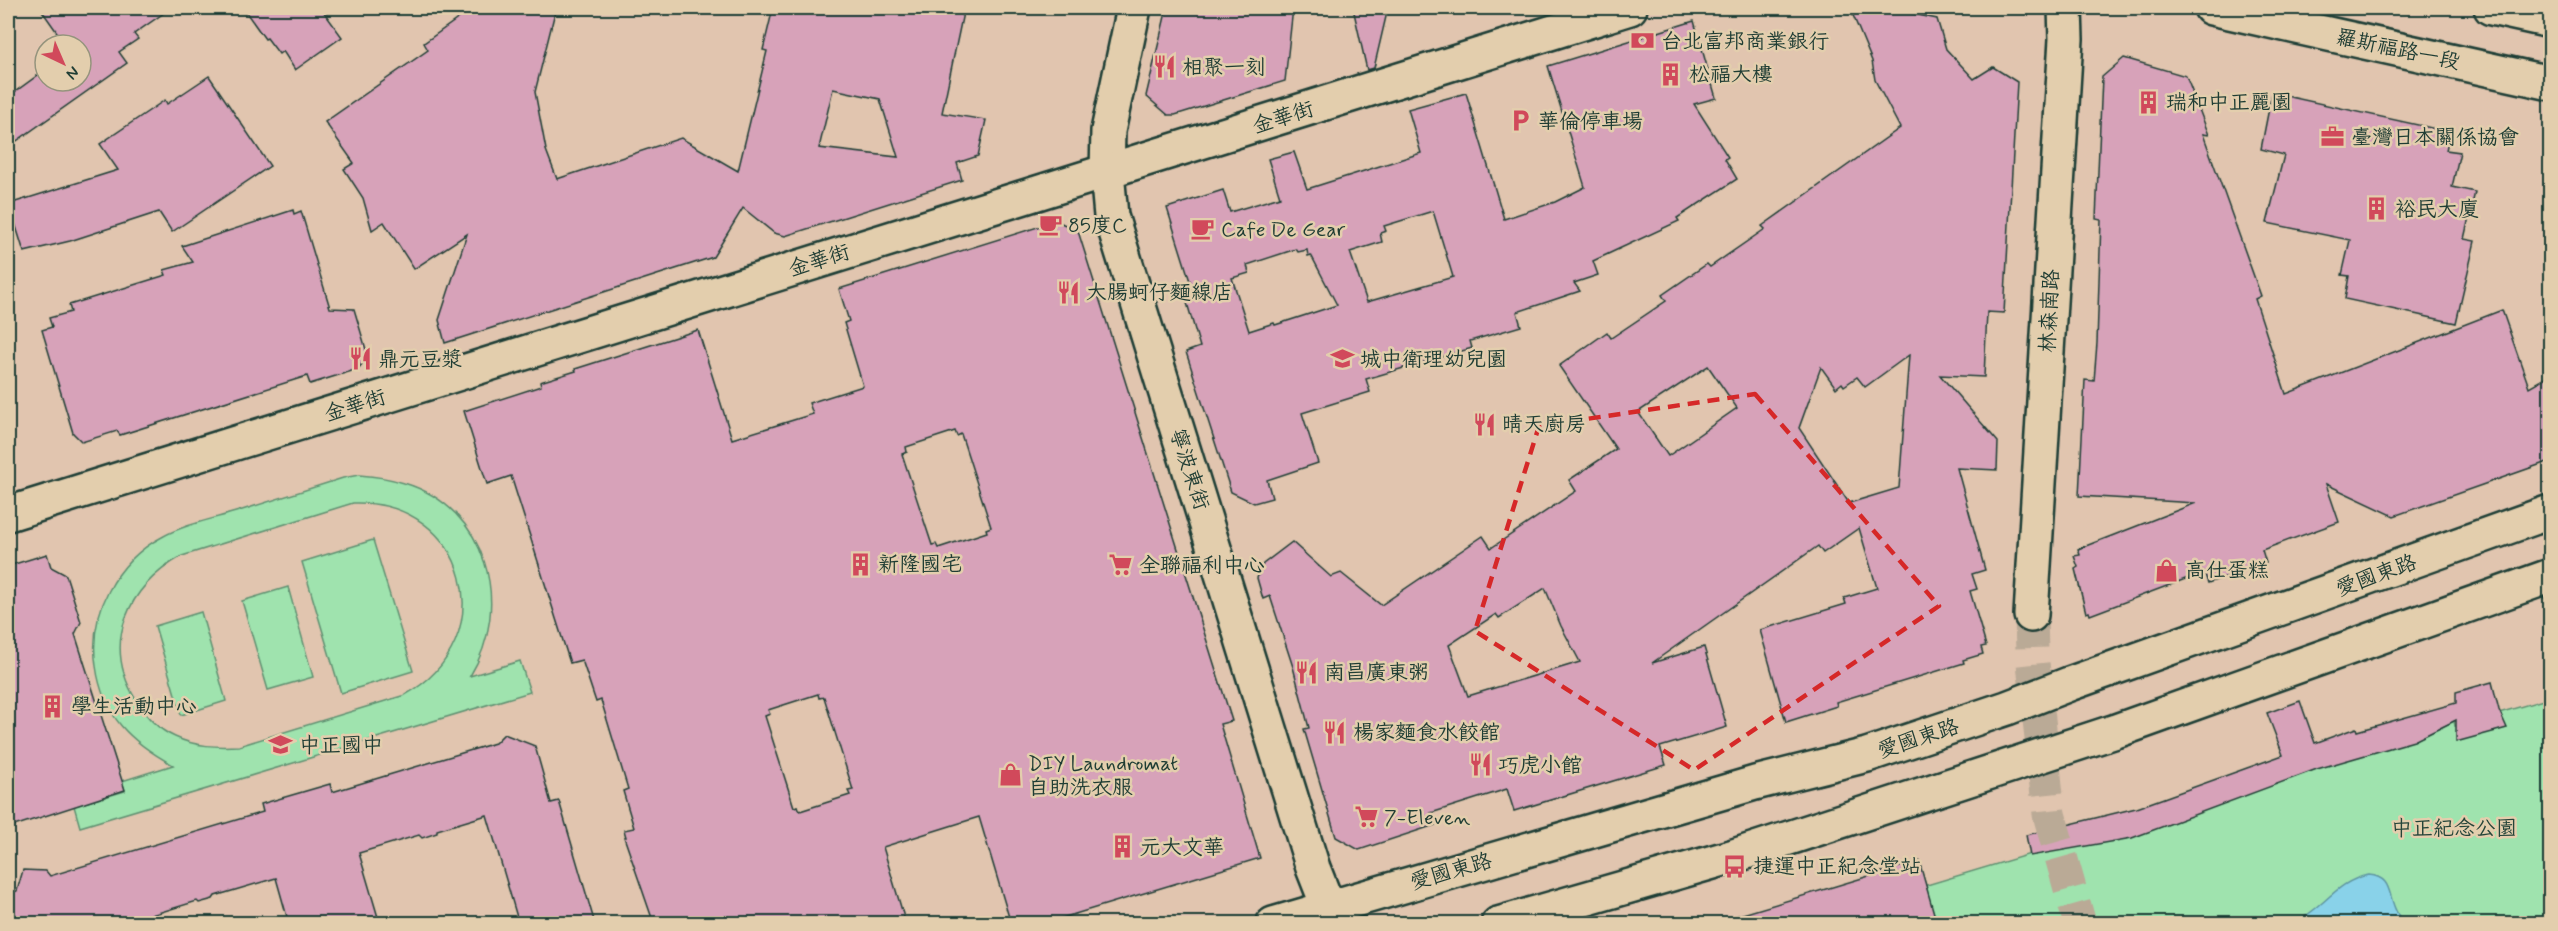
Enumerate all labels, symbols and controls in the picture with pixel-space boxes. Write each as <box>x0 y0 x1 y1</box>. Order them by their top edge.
street label: 羅斯福路一段 <box>2333 23 2462 77</box>
bank icon: 台北富邦商業銀行 <box>1630 28 1656 54</box>
place label: 台北富邦商業銀行 <box>1661 28 1829 56</box>
north arrow <box>33 33 93 93</box>
restaurant icon: 相聚一刻 <box>1151 54 1177 80</box>
place label: 相聚一刻 <box>1182 54 1266 82</box>
text: N <box>61 61 84 84</box>
building icon: 松福大樓 <box>1658 61 1684 87</box>
place label: 松福大樓 <box>1689 61 1773 89</box>
building icon: 瑞和中正麗園 <box>2135 89 2161 115</box>
place label: 瑞和中正麗園 <box>2166 89 2292 117</box>
street label: 金華街 <box>1249 95 1318 141</box>
parking icon: 華倫停車場 <box>1507 108 1533 134</box>
place label: 華倫停車場 <box>1538 108 1643 136</box>
office icon: 臺灣日本關係協會 <box>2320 124 2346 150</box>
place label: 臺灣日本關係協會 <box>2351 124 2519 152</box>
building icon: 裕民大廈 <box>2364 196 2390 222</box>
place label: 裕民大廈 <box>2395 196 2479 224</box>
cafe icon: 85度C <box>1037 212 1063 238</box>
place label: 85度C <box>1068 212 1127 240</box>
cafe icon: Cafe De Gear <box>1190 216 1216 242</box>
place label: Cafe De Gear <box>1221 216 1345 244</box>
street label: 金華街 <box>785 238 854 284</box>
street label: 林森南路 <box>2034 268 2066 354</box>
restaurant icon: 大腸蚵仔麵線店 <box>1055 279 1081 305</box>
place label: 大腸蚵仔麵線店 <box>1086 279 1233 307</box>
restaurant icon: 鼎元豆漿 <box>347 346 373 372</box>
place label: 鼎元豆漿 <box>378 346 462 374</box>
school or university icon: 城中衛理幼兒園 <box>1329 346 1355 372</box>
place label: 城中衛理幼兒園 <box>1360 346 1507 374</box>
street label: 金華街 <box>321 383 390 429</box>
restaurant icon: 晴天廚房 <box>1471 411 1497 437</box>
place label: 晴天廚房 <box>1502 411 1586 439</box>
street label: 寧波東街 <box>1163 425 1215 514</box>
street label: 愛國東路 <box>2332 548 2421 603</box>
building icon: 新隆國宅 <box>847 551 873 577</box>
place label: 新隆國宅 <box>878 551 962 579</box>
supermarket icon: 全聯福利中心 <box>1108 552 1134 578</box>
place label: 全聯福利中心 <box>1139 552 1265 580</box>
shop icon: 高仕蛋糕 <box>2154 557 2180 583</box>
place label: 高仕蛋糕 <box>2185 557 2269 585</box>
restaurant icon: 南昌廣東粥 <box>1293 659 1319 685</box>
place label: 南昌廣東粥 <box>1324 659 1429 687</box>
building icon: 學生活動中心 <box>40 693 66 719</box>
place label: 學生活動中心 <box>71 693 197 721</box>
street label: 愛國東路 <box>1874 713 1963 765</box>
restaurant icon: 楊家麵食水餃館 <box>1322 719 1348 745</box>
place label: 楊家麵食水餃館 <box>1353 719 1500 747</box>
school or university icon: 中正國中 <box>268 732 294 758</box>
place label: 中正國中 <box>299 732 383 760</box>
place label: DIY Laundromat 自助洗衣服 <box>1028 750 1178 802</box>
restaurant icon: 巧虎小館 <box>1467 752 1493 778</box>
place label: 巧虎小館 <box>1498 752 1582 780</box>
shop icon: DIY Laundromat 自助洗衣服 <box>997 762 1023 788</box>
supermarket icon: 7-Eleven <box>1353 804 1379 830</box>
place label: 7-Eleven <box>1384 804 1471 832</box>
park label: 中正紀念公園 <box>2391 815 2517 843</box>
building icon: 元大文華 <box>1109 834 1135 860</box>
place label: 元大文華 <box>1140 834 1224 862</box>
street label: 愛國東路 <box>1407 847 1496 897</box>
bus stop icon: 捷運中正紀念堂站 <box>1722 853 1748 879</box>
place label: 捷運中正紀念堂站 <box>1753 853 1921 881</box>

